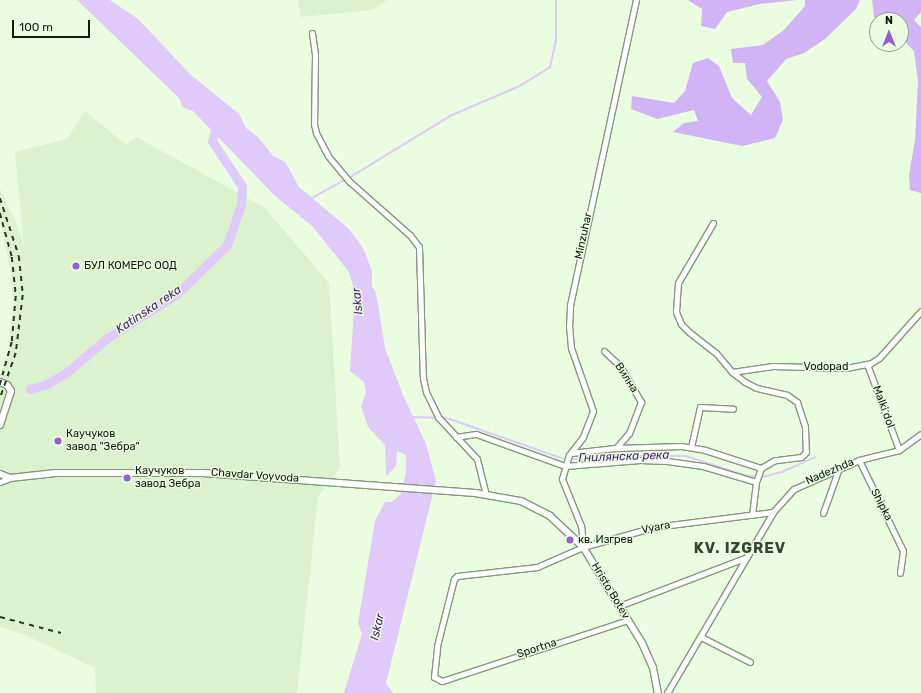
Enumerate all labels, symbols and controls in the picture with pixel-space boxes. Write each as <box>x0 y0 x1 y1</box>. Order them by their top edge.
scale bar <box>14 12 92 38</box>
north arrow <box>869 12 909 52</box>
text: N <box>885 14 893 27</box>
text: 100 m <box>19 20 53 34</box>
street label: Minzuhar <box>573 212 595 260</box>
place label: БУЛ КОМЕРС ООД <box>84 259 177 273</box>
marker: БУЛ КОМЕРС ООД <box>71 261 81 271</box>
water label: Katinska reka <box>114 283 184 337</box>
water label: Iskar <box>349 287 367 315</box>
street label: Вилна <box>611 360 641 396</box>
street label: Vodopad <box>804 360 848 374</box>
street label: Malki dol <box>869 384 897 430</box>
place label: Каучуков завод "Зебра" <box>66 428 140 454</box>
marker: Каучуков завод "Зебра" <box>53 436 63 446</box>
water label: Гнилянска река <box>578 448 670 466</box>
street label: Nadezhda <box>804 456 856 488</box>
place label: Каучуков завод Зебра <box>135 465 200 491</box>
street label: Chavdar Voyvoda <box>210 466 300 486</box>
marker: Каучуков завод Зебра <box>122 473 132 483</box>
street label: Shipka <box>867 487 895 523</box>
street label: Vyara <box>640 519 672 537</box>
place label: кв. Изгрев <box>578 533 633 547</box>
marker: кв. Изгрев <box>565 535 575 545</box>
district label: KV. IZGREV <box>694 540 786 558</box>
street label: Hristo Botev <box>588 560 632 622</box>
water label: Iskar <box>368 612 388 642</box>
street label: Sportna <box>515 636 559 662</box>

